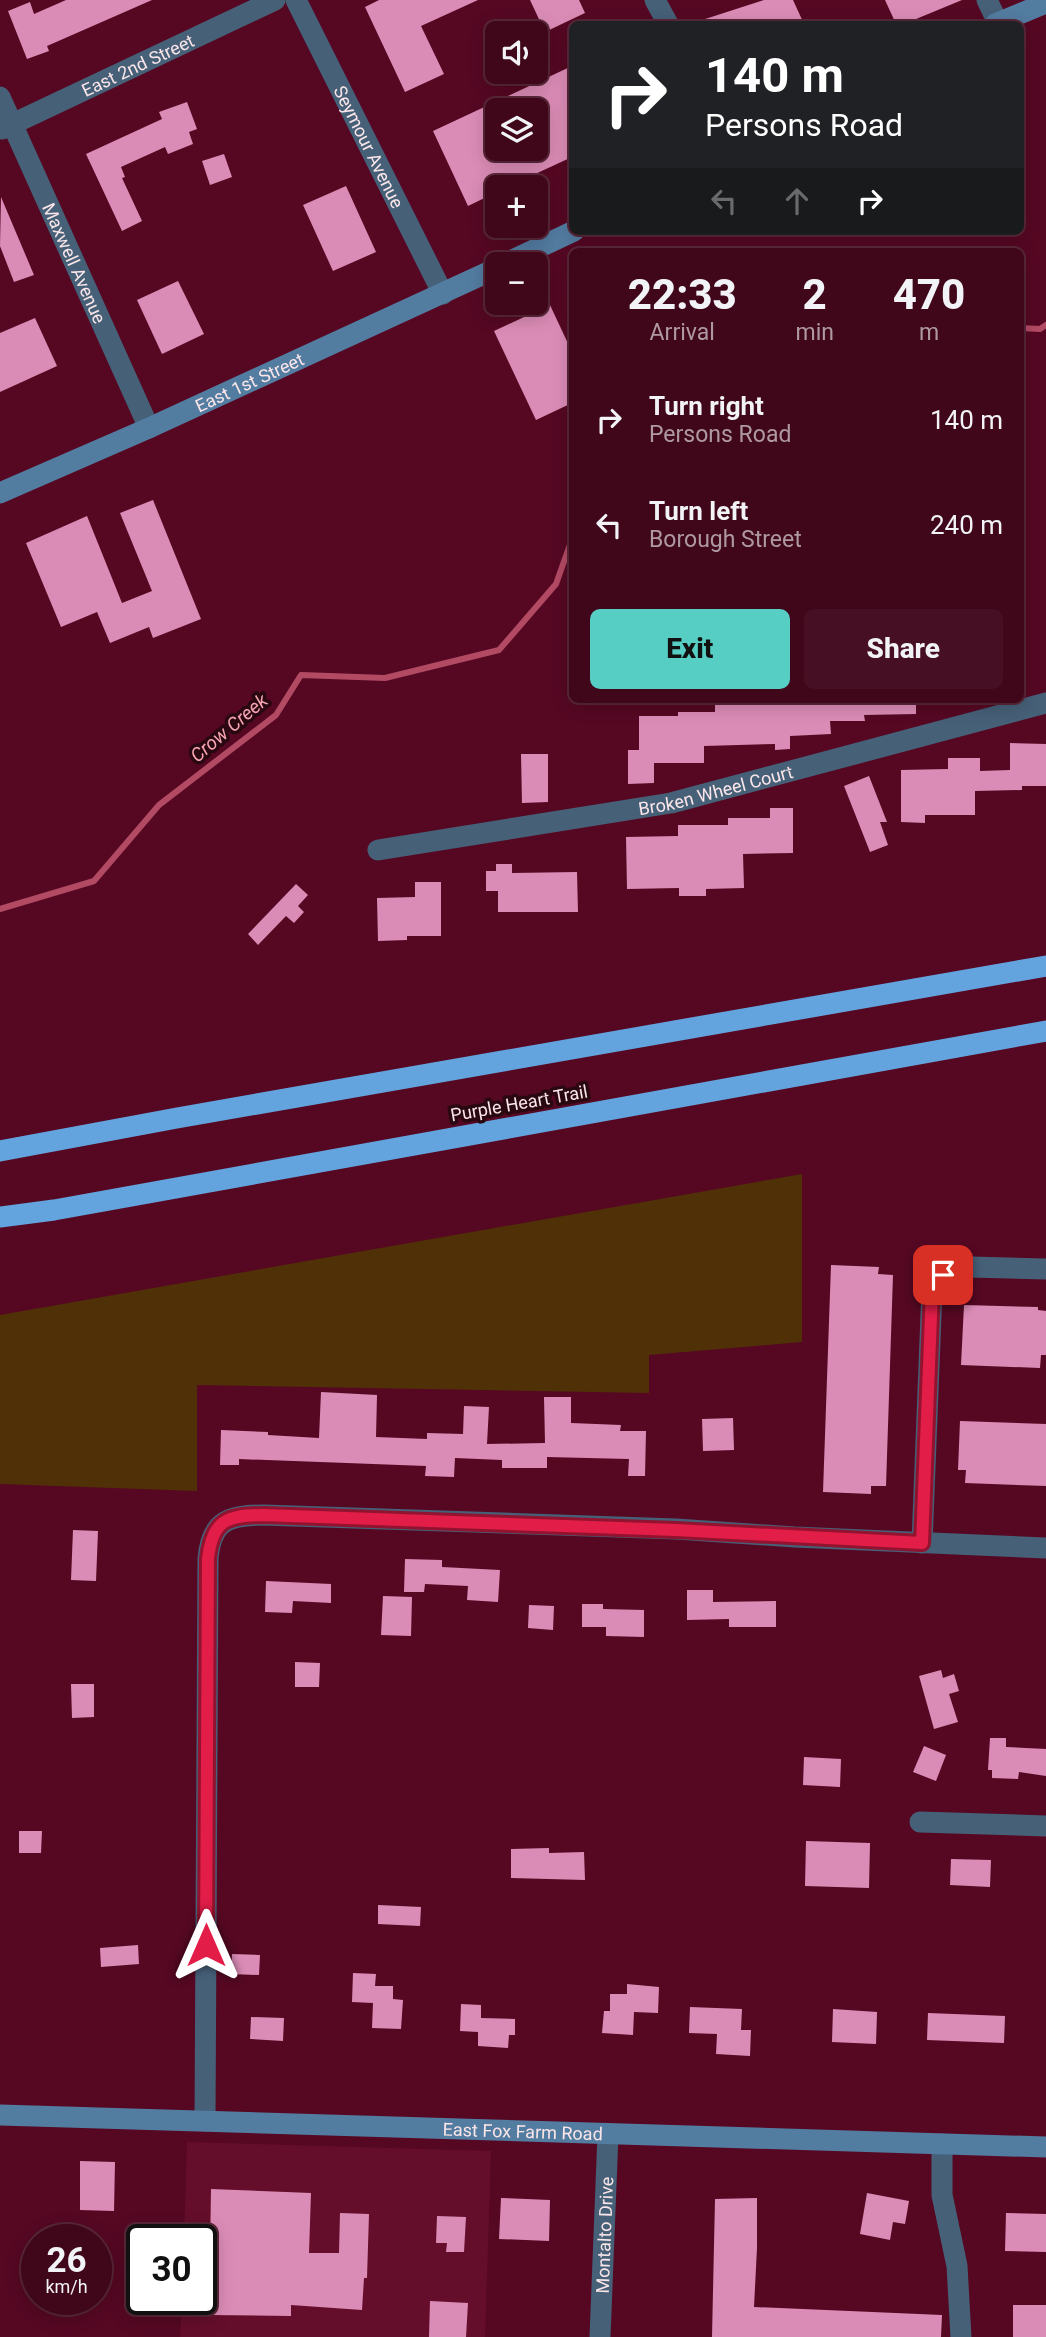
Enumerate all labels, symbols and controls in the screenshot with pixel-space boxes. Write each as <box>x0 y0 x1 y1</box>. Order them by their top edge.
map controls <box>485 21 548 315</box>
button: sound <box>485 21 548 84</box>
street label: East 2nd Street <box>78 29 197 100</box>
text: 140 m <box>705 47 844 104</box>
icon: right <box>590 49 681 140</box>
street label: Seymour Avenue <box>330 82 409 211</box>
button: layers <box>485 98 548 161</box>
text: Persons Road <box>705 106 903 144</box>
button: + <box>485 175 548 238</box>
icon: left <box>705 182 743 220</box>
icon: ahead <box>778 182 816 220</box>
icon: right <box>851 182 889 220</box>
street label: Maxwell Avenue <box>39 200 111 326</box>
button: − <box>485 252 548 315</box>
text: 22:33 <box>628 270 737 319</box>
text: 2 <box>803 270 827 319</box>
text: 470 <box>893 270 965 319</box>
text: Arrival <box>650 319 715 346</box>
text: min <box>795 319 834 346</box>
text: m <box>919 319 939 346</box>
street label: East 1st Street <box>192 348 307 416</box>
text: Turn right <box>649 391 764 421</box>
icon: right <box>590 401 628 439</box>
text: 140 m <box>930 405 1003 435</box>
text: Persons Road <box>649 421 791 448</box>
text: Turn left <box>649 496 748 526</box>
icon: left <box>590 506 628 544</box>
text: 240 m <box>930 510 1003 540</box>
text: Borough Street <box>649 526 802 553</box>
button: Exit <box>590 609 790 689</box>
button: Share <box>804 609 1003 689</box>
water label: Crow Creek <box>186 689 273 767</box>
street label: Broken Wheel Court <box>637 760 795 819</box>
street label: Purple Heart Trail <box>449 1081 589 1125</box>
pin <box>913 1245 973 1305</box>
icon: arrive <box>924 1256 962 1294</box>
position arrow <box>169 1908 243 1982</box>
street label: East Fox Farm Road <box>442 2118 603 2144</box>
street label: Montalto Drive <box>591 2176 617 2294</box>
speed limit sign: 30 <box>126 2224 217 2315</box>
text: 26 <box>46 2240 87 2281</box>
text: km/h <box>45 2276 88 2297</box>

